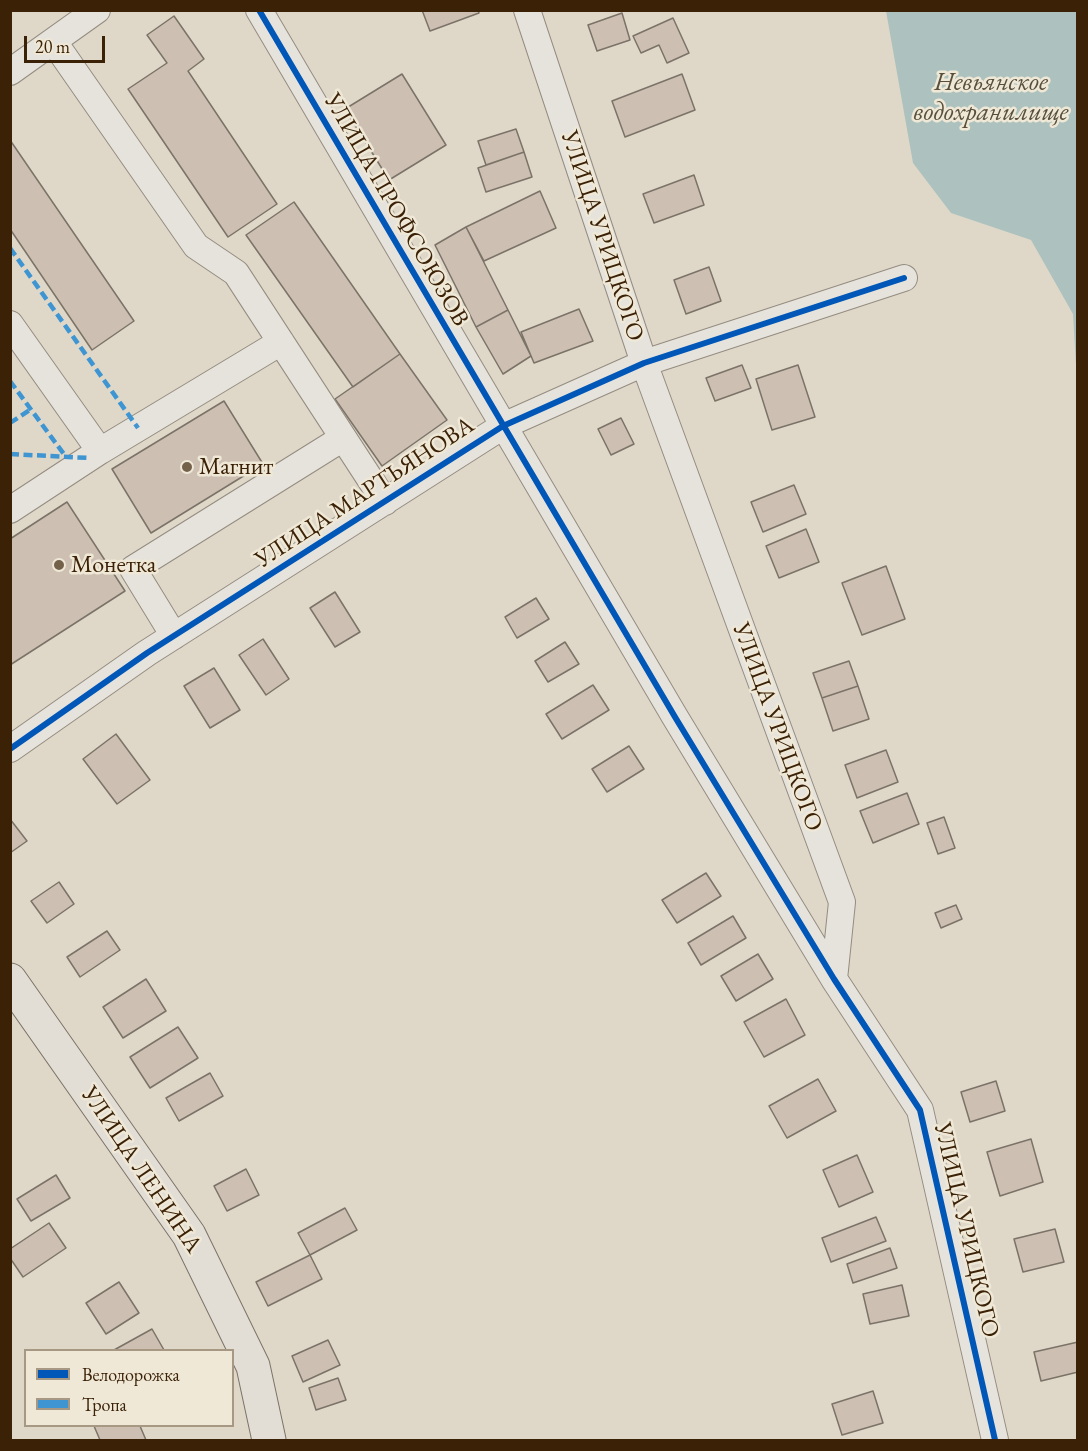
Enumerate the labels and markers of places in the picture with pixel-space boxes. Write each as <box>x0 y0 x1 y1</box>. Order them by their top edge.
place label: Магнит <box>199 453 273 481</box>
marker: Магнит <box>180 460 194 474</box>
place label: Монетка <box>71 551 156 579</box>
marker: Монетка <box>52 558 66 572</box>

